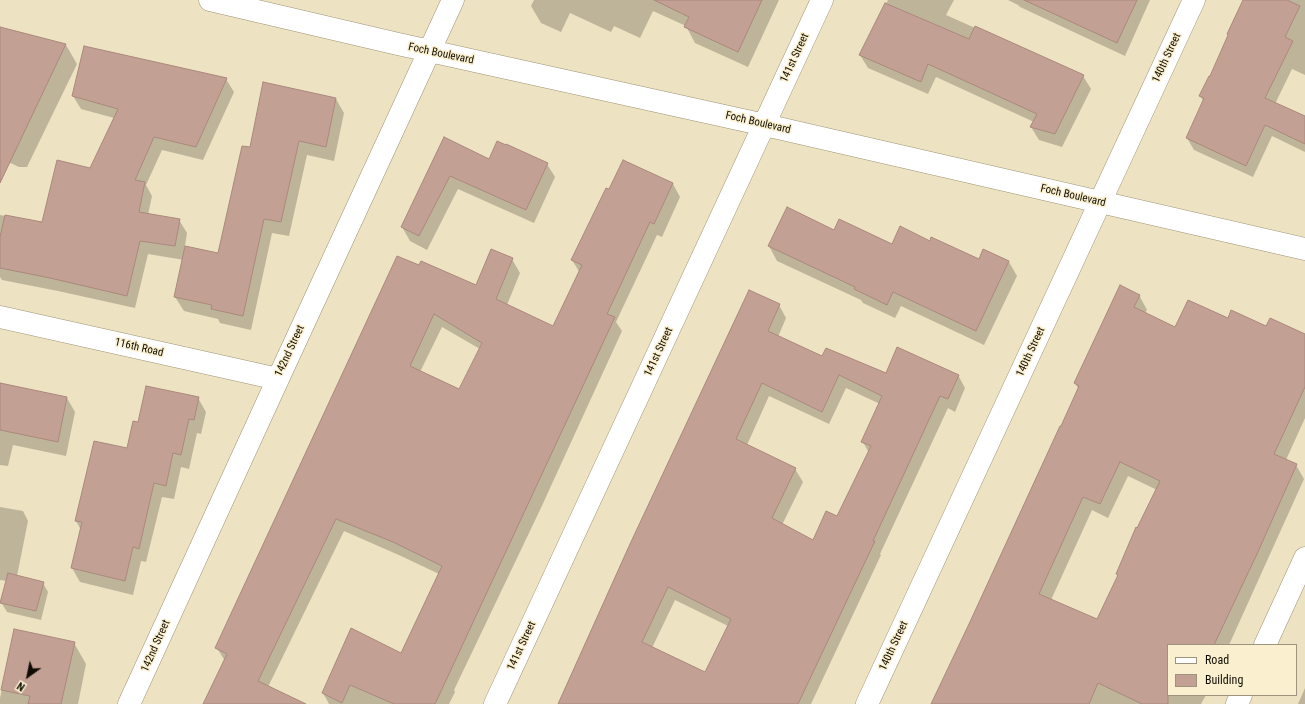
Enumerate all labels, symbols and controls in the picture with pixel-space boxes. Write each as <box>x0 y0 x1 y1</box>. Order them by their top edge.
street label: 141st Street <box>778 31 812 85</box>
street label: 140th Street <box>1150 31 1184 85</box>
street label: Foch Boulevard <box>407 41 475 67</box>
street label: Foch Boulevard <box>724 109 792 137</box>
street label: Foch Boulevard <box>1039 182 1107 210</box>
street label: 142nd Street <box>272 323 308 379</box>
street label: 141st Street <box>642 325 676 379</box>
street label: 140th Street <box>1014 325 1048 379</box>
street label: 116th Road <box>113 336 165 360</box>
street label: 142nd Street <box>139 618 173 674</box>
street label: 141st Street <box>505 619 539 673</box>
street label: 140th Street <box>877 619 911 673</box>
legend <box>1167 644 1297 696</box>
text: Road <box>1205 653 1229 667</box>
north arrow <box>8 656 48 696</box>
text: Building <box>1205 673 1243 687</box>
text: N <box>15 679 28 694</box>

